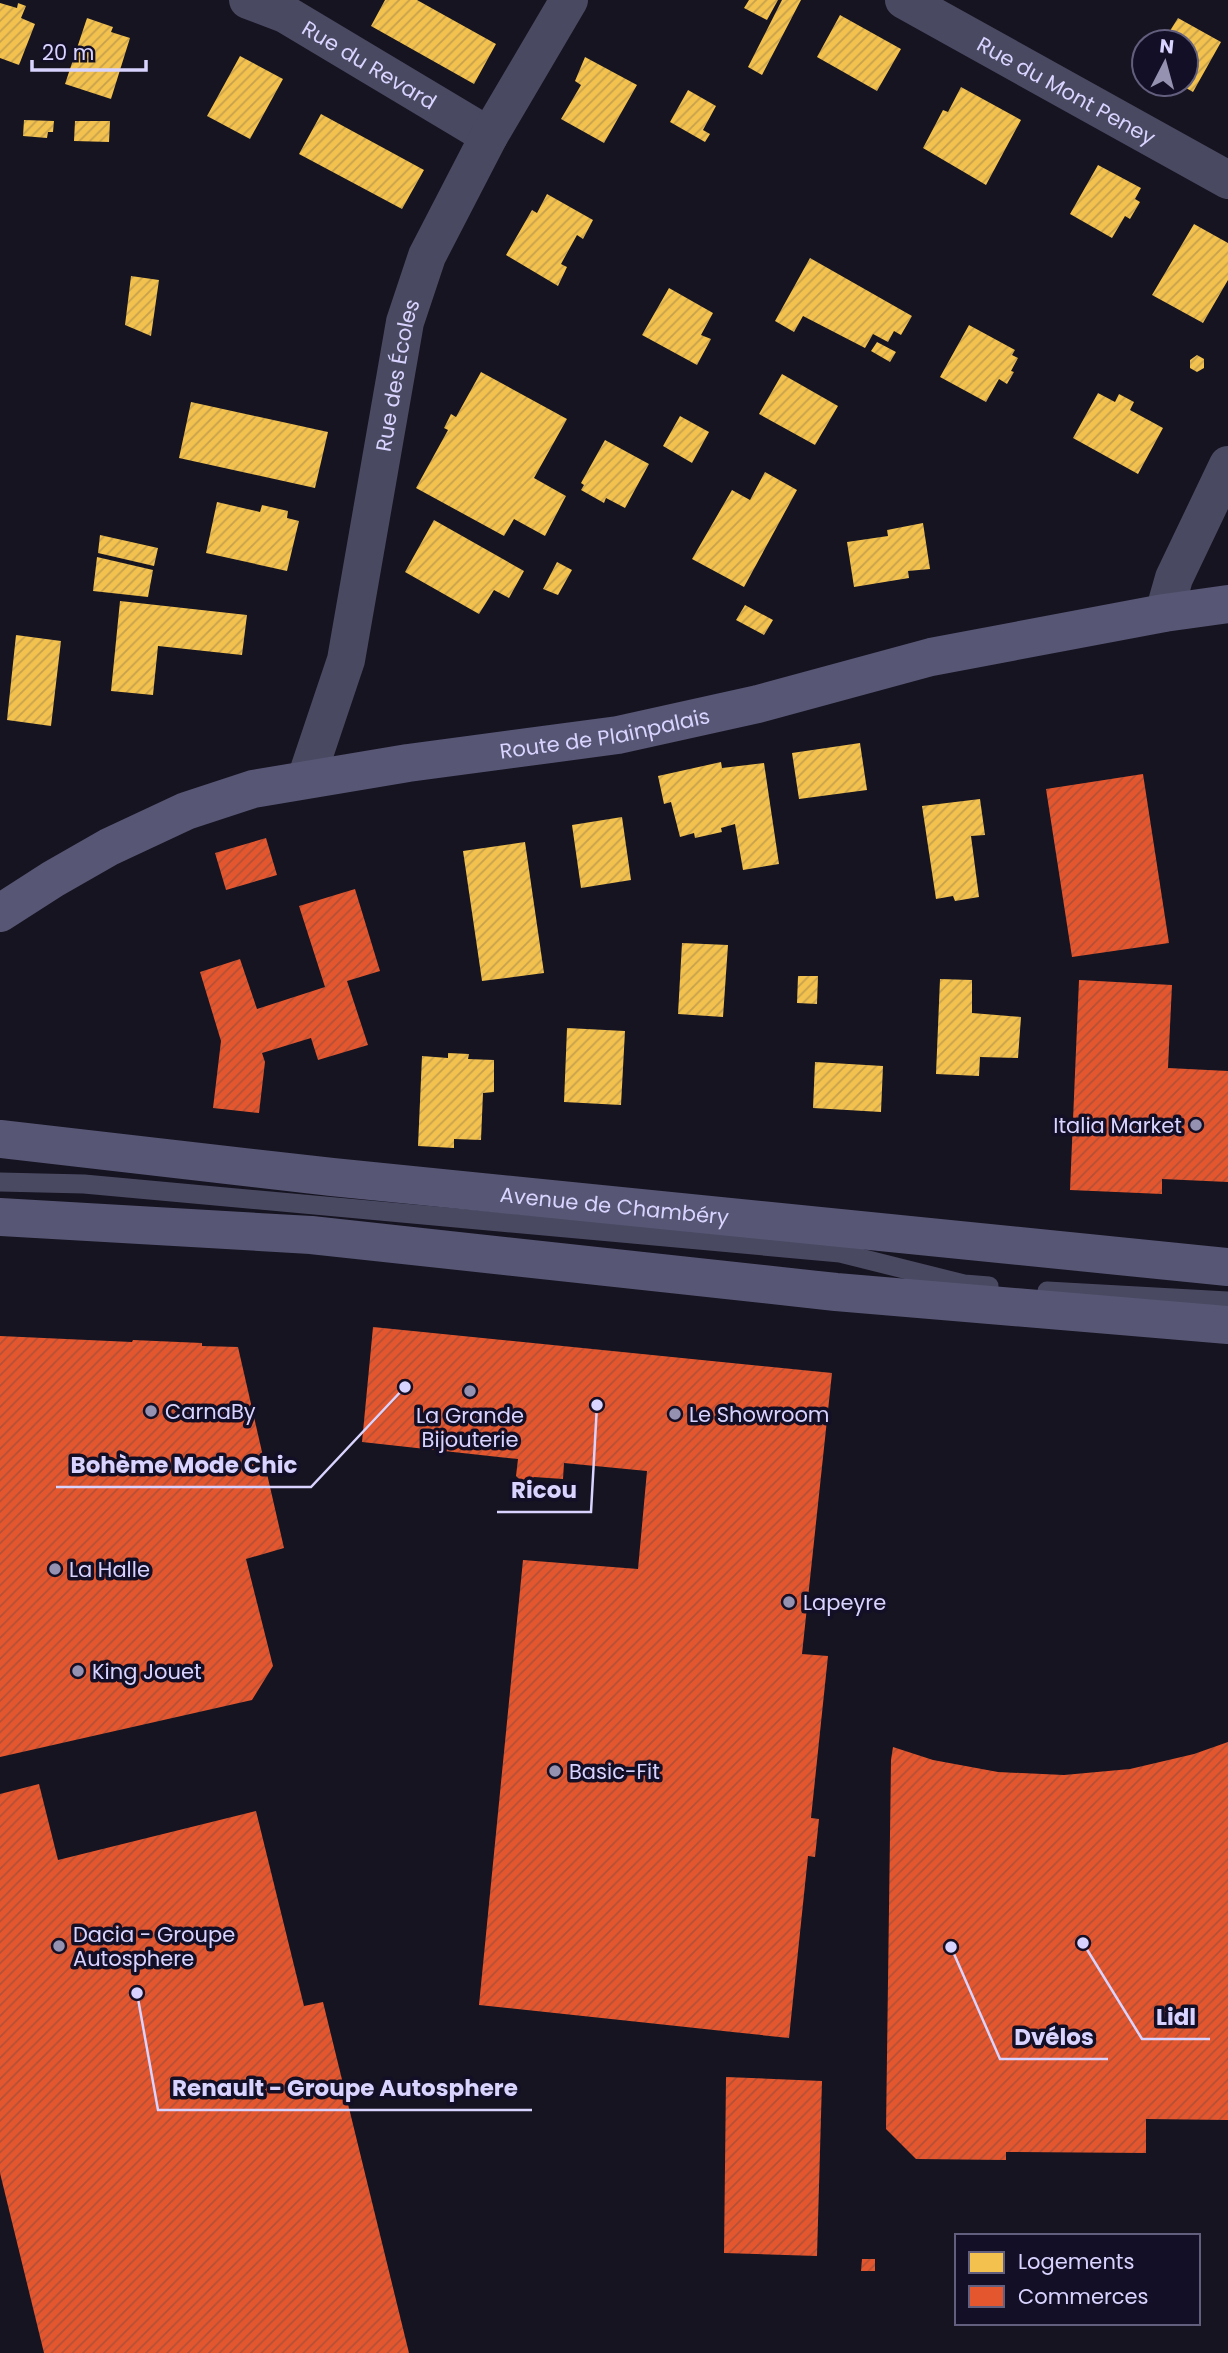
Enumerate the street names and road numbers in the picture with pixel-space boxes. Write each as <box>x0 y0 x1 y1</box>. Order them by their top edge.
street label: Rue du Revard <box>297 13 442 116</box>
street label: Rue du Mont Peney <box>972 29 1161 152</box>
street label: Rue des Écoles <box>368 295 426 454</box>
street label: Route de Plainpalais <box>498 701 712 765</box>
street label: Avenue de Chambéry <box>499 1179 730 1231</box>

